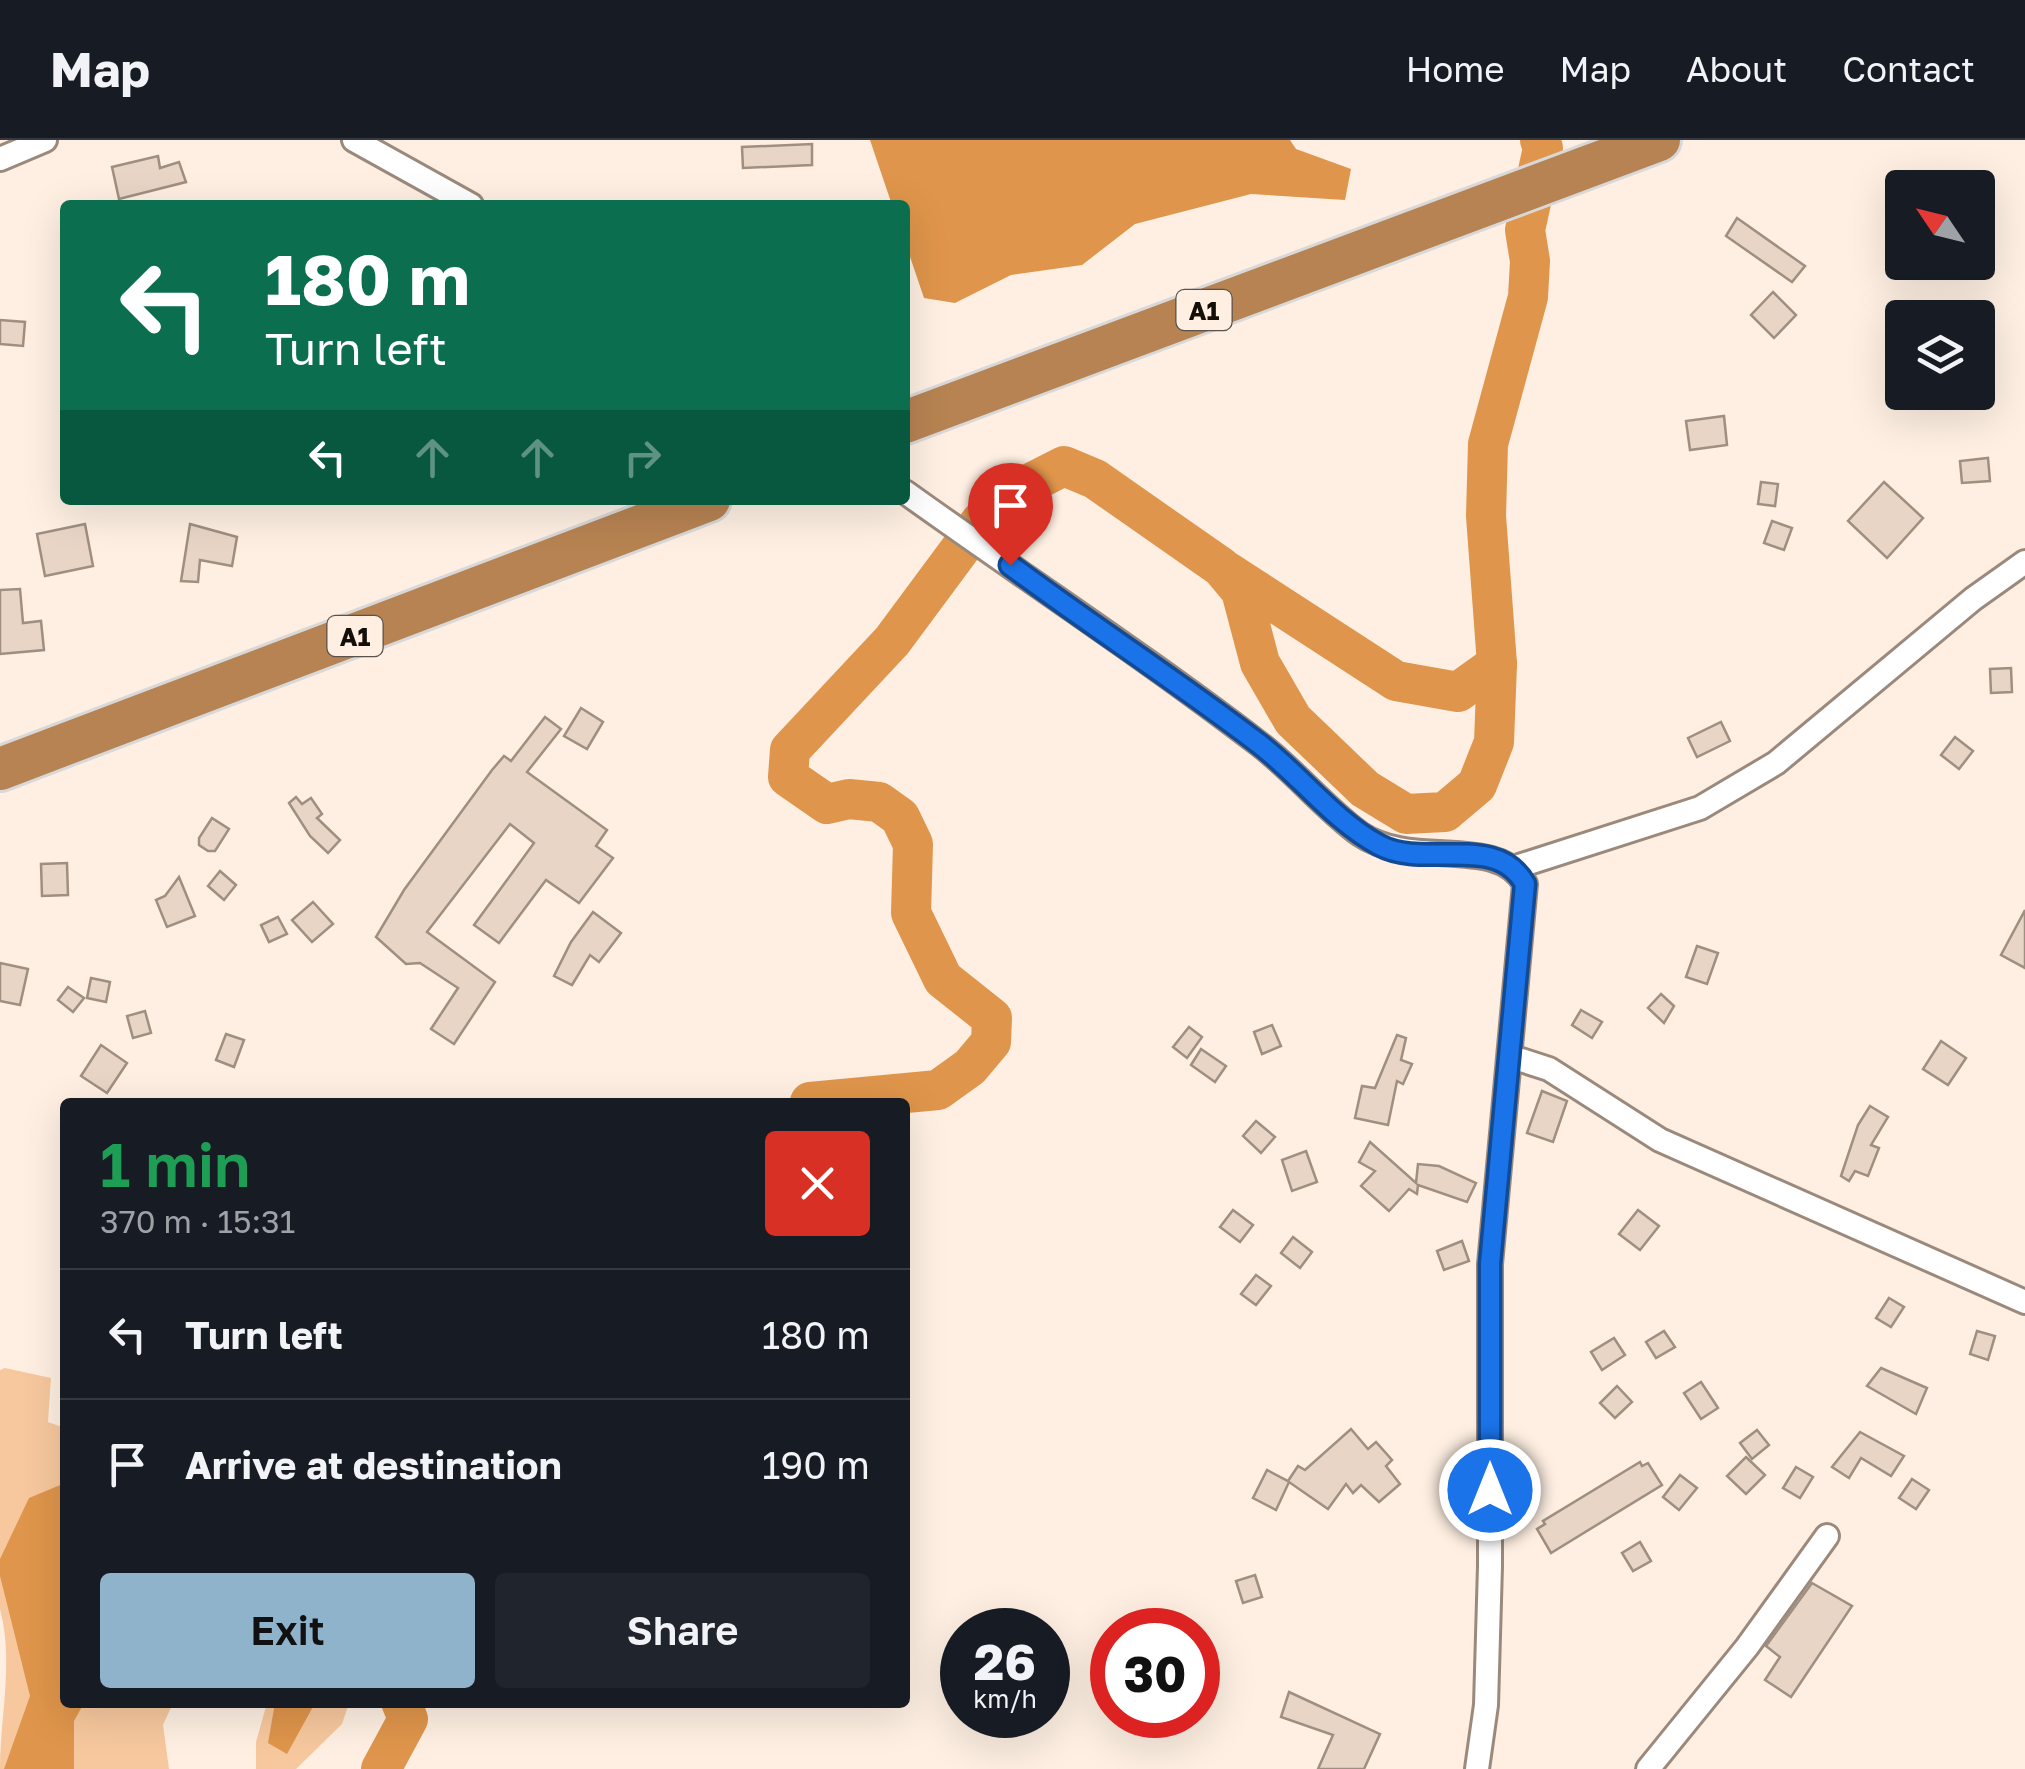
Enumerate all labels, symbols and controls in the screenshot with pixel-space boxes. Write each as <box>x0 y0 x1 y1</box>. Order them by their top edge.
text: Map <box>50 40 150 98</box>
text: Home <box>1406 48 1505 90</box>
text: Map <box>1560 48 1631 90</box>
text: About <box>1686 48 1787 90</box>
text: Contact <box>1842 48 1975 90</box>
north arrow <box>1885 170 1995 280</box>
map controls <box>1885 170 1995 410</box>
text: 180 m <box>265 236 470 320</box>
icon: left <box>100 240 230 370</box>
road number: A1 <box>1176 290 1232 330</box>
button: layers <box>1885 300 1995 410</box>
text: Turn left <box>265 321 447 375</box>
icon: left <box>300 430 355 485</box>
icon: ahead <box>405 430 460 485</box>
icon: ahead <box>510 430 565 485</box>
icon: right <box>615 430 670 485</box>
pin <box>968 463 1053 566</box>
icon: arrive <box>983 478 1038 533</box>
road number: A1 <box>328 616 382 656</box>
text: 1 min <box>100 1128 250 1200</box>
button: close <box>765 1131 870 1236</box>
text: 370 m · 15:31 <box>100 1202 295 1240</box>
icon: left <box>100 1307 155 1362</box>
text: Turn left <box>185 1312 343 1357</box>
text: 180 m <box>762 1312 870 1357</box>
icon: arrive <box>100 1437 155 1492</box>
position arrow <box>1438 1438 1542 1542</box>
text: Arrive at destination <box>185 1442 562 1487</box>
text: 190 m <box>762 1442 870 1487</box>
button: Exit <box>100 1573 475 1688</box>
button: Share <box>495 1573 870 1688</box>
speed limit sign: 30 <box>1090 1608 1220 1738</box>
text: 26 <box>974 1631 1036 1691</box>
text: km/h <box>973 1683 1037 1714</box>

